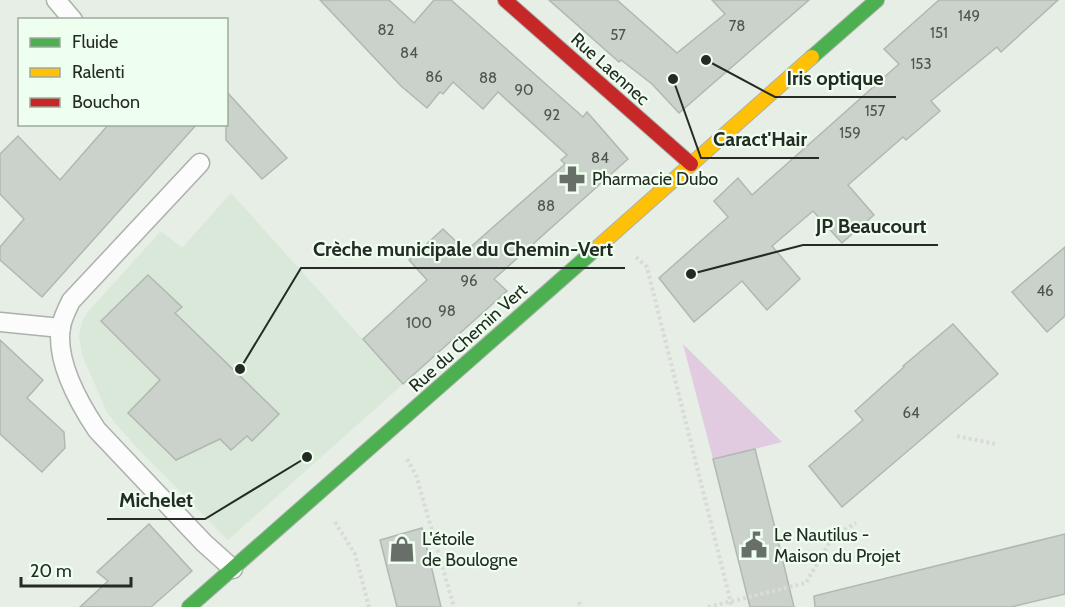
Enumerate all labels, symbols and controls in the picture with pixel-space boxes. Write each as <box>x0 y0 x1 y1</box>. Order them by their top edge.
house number: 149 <box>958 7 980 25</box>
house number: 78 <box>729 17 745 35</box>
legend <box>18 18 228 126</box>
house number: 82 <box>378 21 395 39</box>
house number: 151 <box>930 24 948 42</box>
house number: 57 <box>610 26 626 44</box>
street label: Rue Laennec <box>566 28 654 110</box>
text: Fluide <box>72 31 118 53</box>
house number: 84 <box>400 44 418 62</box>
house number: 153 <box>910 55 932 73</box>
callout: Iris optique <box>775 59 896 97</box>
text: Ralenti <box>72 61 125 83</box>
text: Iris optique <box>787 66 884 90</box>
house number: 86 <box>425 68 443 86</box>
house number: 88 <box>479 69 497 87</box>
house number: 90 <box>515 81 534 99</box>
text: Bouchon <box>72 91 140 113</box>
house number: 157 <box>865 102 886 120</box>
house number: 92 <box>544 106 560 124</box>
callout: Caract'Hair <box>701 120 819 158</box>
house number: 159 <box>839 124 861 142</box>
text: Caract'Hair <box>713 127 807 151</box>
house number: 84 <box>591 149 609 167</box>
pharmacy icon: Pharmacie Dubo <box>557 164 587 194</box>
place label: Pharmacie Dubo <box>592 168 718 190</box>
house number: 88 <box>537 197 555 215</box>
callout: JP Beaucourt <box>803 207 938 245</box>
text: JP Beaucourt <box>815 214 926 238</box>
callout: Crèche municipale du Chemin-Vert <box>301 230 625 268</box>
text: Crèche municipale du Chemin-Vert <box>313 237 613 261</box>
house number: 96 <box>460 272 478 290</box>
street label: Rue du Chemin Vert <box>404 279 532 397</box>
house number: 46 <box>1036 282 1054 300</box>
house number: 98 <box>438 302 456 320</box>
house number: 100 <box>406 314 432 332</box>
house number: 64 <box>902 404 920 422</box>
callout: Michelet <box>107 481 205 519</box>
text: Michelet <box>119 488 193 512</box>
place label: Le Nautilus - Maison du Projet <box>774 524 901 567</box>
place label: L'étoile de Boulogne <box>422 528 518 571</box>
public building icon: Le Nautilus - Maison du Projet <box>739 530 769 560</box>
shop icon: L'étoile de Boulogne <box>387 534 417 564</box>
scale bar <box>21 550 130 588</box>
text: 20 m <box>30 560 72 582</box>

